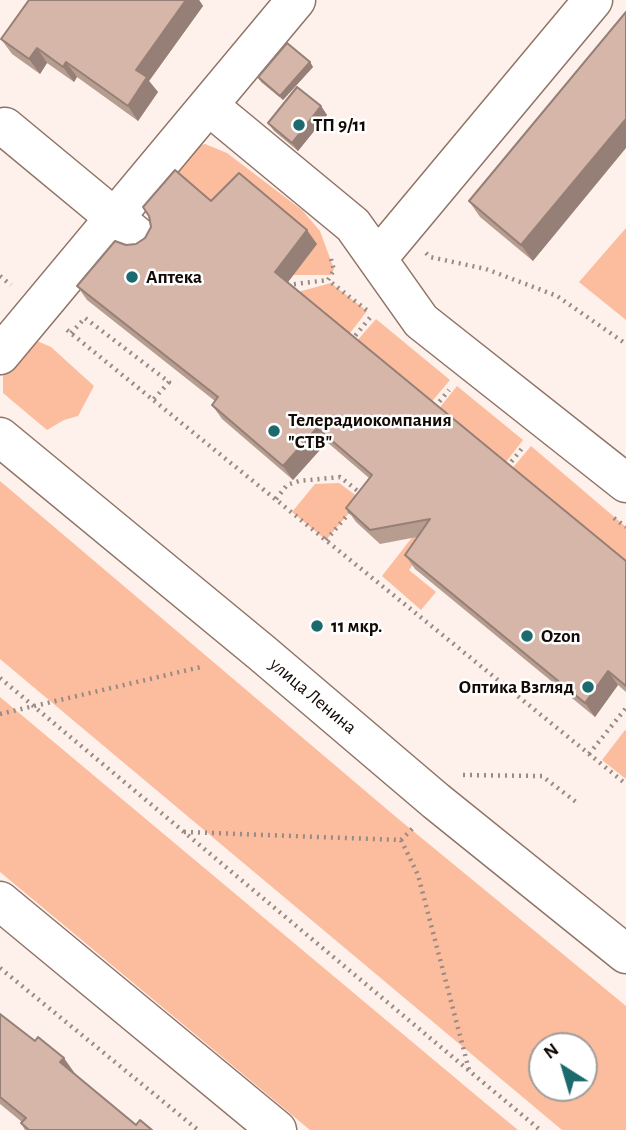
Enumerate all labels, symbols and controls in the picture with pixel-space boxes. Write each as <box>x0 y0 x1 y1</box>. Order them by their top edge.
place label: ТП 9/11 <box>313 114 366 136</box>
marker: ТП 9/11 <box>291 117 307 133</box>
place label: Аптека <box>146 266 202 288</box>
marker: Аптека <box>124 269 140 285</box>
place label: Телерадиокомпания "СТВ" <box>288 409 452 453</box>
marker: Телерадиокомпания "СТВ" <box>266 423 282 439</box>
place label: 11 мкр. <box>331 615 382 637</box>
marker: 11 мкр. <box>309 618 325 634</box>
place label: Ozon <box>541 625 580 647</box>
marker: Ozon <box>519 628 535 644</box>
street label: улица Ленина <box>265 653 361 739</box>
place label: Оптика Взгляд <box>459 676 574 698</box>
marker: Оптика Взгляд <box>580 679 596 695</box>
north arrow <box>528 1032 598 1102</box>
text: N <box>540 1040 562 1063</box>

